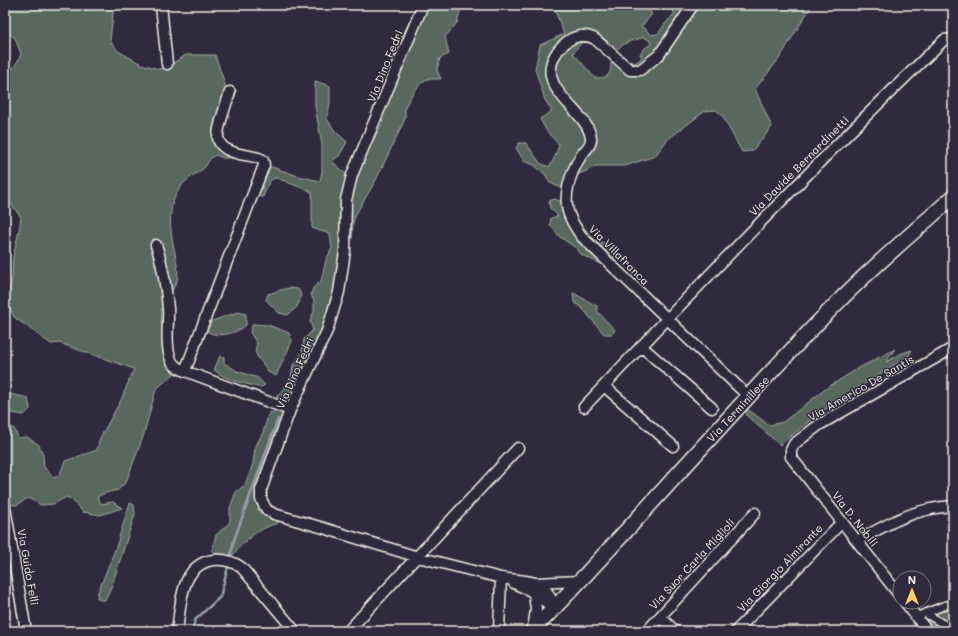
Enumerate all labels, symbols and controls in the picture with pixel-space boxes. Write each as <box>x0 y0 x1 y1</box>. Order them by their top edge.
street label: Via Dino Fedri <box>363 27 406 104</box>
street label: Via Davide Bernardinetti <box>745 112 852 219</box>
street label: Via Villafranca <box>586 221 653 288</box>
street label: Via Dino Fedri <box>272 335 317 411</box>
street label: Via Americo De Santis <box>805 351 916 424</box>
street label: Via Terminillese <box>703 372 772 445</box>
street label: Via D. Nobili <box>829 488 882 549</box>
street label: Via Suor Carla Miglioli <box>645 515 738 612</box>
street label: Via Giorgio Almirante <box>734 520 826 615</box>
street label: Via Guido Felli <box>14 528 43 606</box>
north arrow <box>892 570 932 610</box>
text: N <box>908 572 916 587</box>

